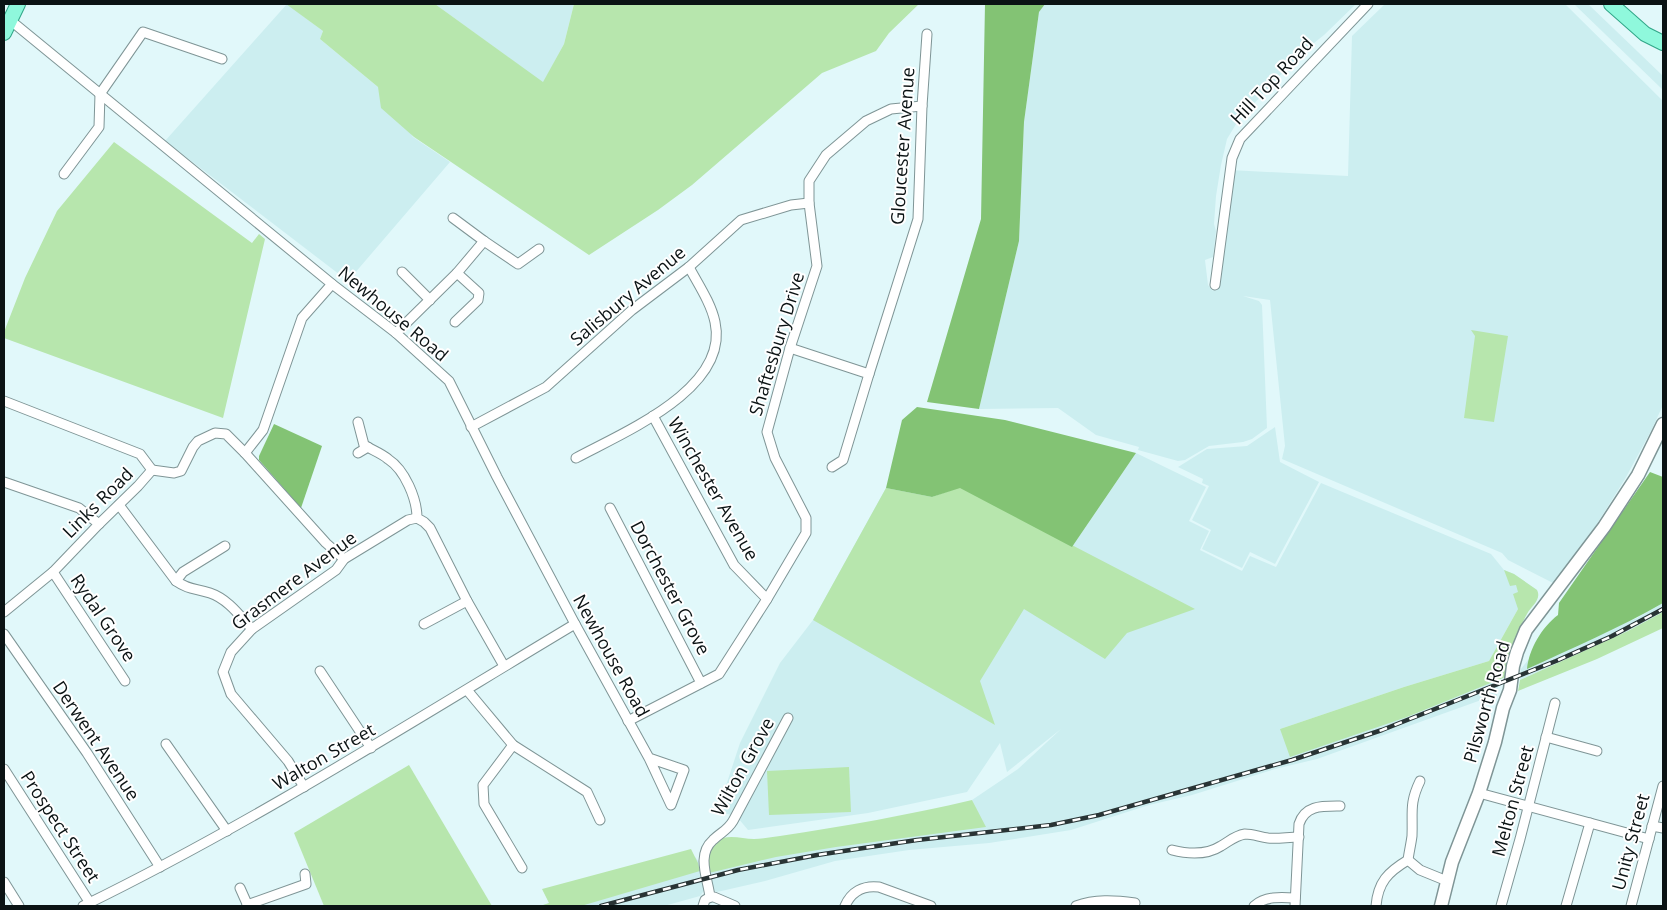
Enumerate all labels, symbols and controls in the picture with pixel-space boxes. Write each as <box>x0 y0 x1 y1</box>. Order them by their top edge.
street label: Hill Top Road <box>1225 32 1318 129</box>
street label: Gloucester Avenue <box>885 66 919 226</box>
street label: Salisbury Avenue <box>565 240 690 350</box>
street label: Newhouse Road <box>334 260 454 366</box>
street label: Shaftesbury Drive <box>743 269 809 419</box>
street label: Winchester Avenue <box>663 412 765 565</box>
street label: Links Road <box>57 462 138 543</box>
street label: Dorchester Grove <box>625 516 716 659</box>
street label: Grasmere Avenue <box>226 525 361 635</box>
street label: Rydal Grove <box>66 569 142 666</box>
street label: Newhouse Road <box>568 590 656 721</box>
street label: Pilsworth Road <box>1457 638 1515 765</box>
street label: Derwent Avenue <box>48 676 146 805</box>
street label: Wilton Grove <box>705 713 779 820</box>
street label: Walton Street <box>268 717 379 795</box>
street label: Melton Street <box>1486 743 1538 859</box>
street label: Prospect Street <box>16 766 106 887</box>
street label: Unity Street <box>1606 791 1654 893</box>

